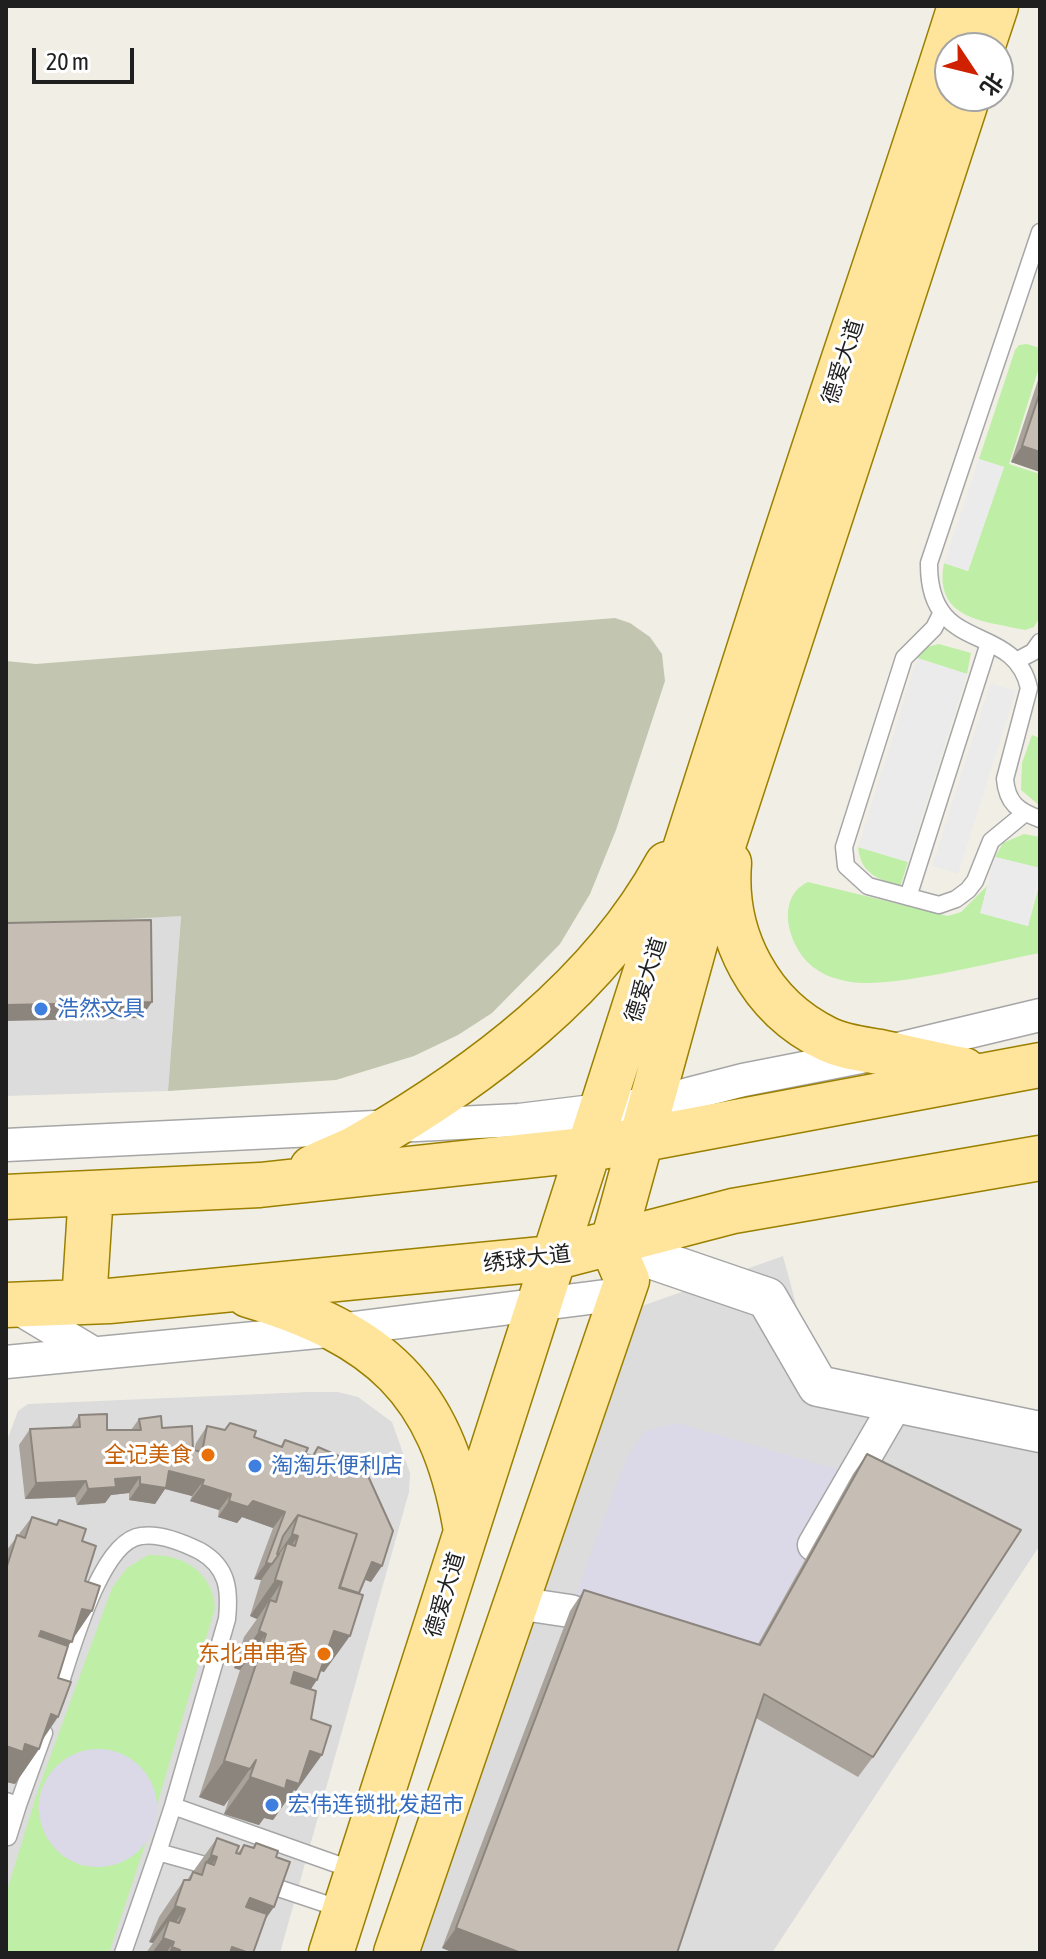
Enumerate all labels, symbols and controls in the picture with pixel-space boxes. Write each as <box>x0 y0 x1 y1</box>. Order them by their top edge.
scale bar <box>36 32 138 82</box>
north arrow <box>934 32 1014 112</box>
text: 20 m <box>46 48 89 75</box>
text: 北 <box>975 68 1009 101</box>
street label: 德爱大道 <box>817 316 869 408</box>
street label: 德爱大道 <box>620 934 672 1026</box>
place label: 浩然文具 <box>57 996 145 1022</box>
marker: 浩然文具 <box>32 1000 50 1018</box>
street label: 绣球大道 <box>482 1241 572 1277</box>
place label: 全记美食 <box>104 1442 192 1468</box>
marker: 全记美食 <box>199 1446 217 1464</box>
place label: 淘淘乐便利店 <box>271 1453 403 1479</box>
marker: 淘淘乐便利店 <box>246 1457 264 1475</box>
street label: 德爱大道 <box>420 1549 470 1641</box>
place label: 东北串串香 <box>198 1641 308 1667</box>
marker: 东北串串香 <box>315 1645 333 1663</box>
place label: 宏伟连锁批发超市 <box>288 1792 464 1818</box>
marker: 宏伟连锁批发超市 <box>263 1796 281 1814</box>

